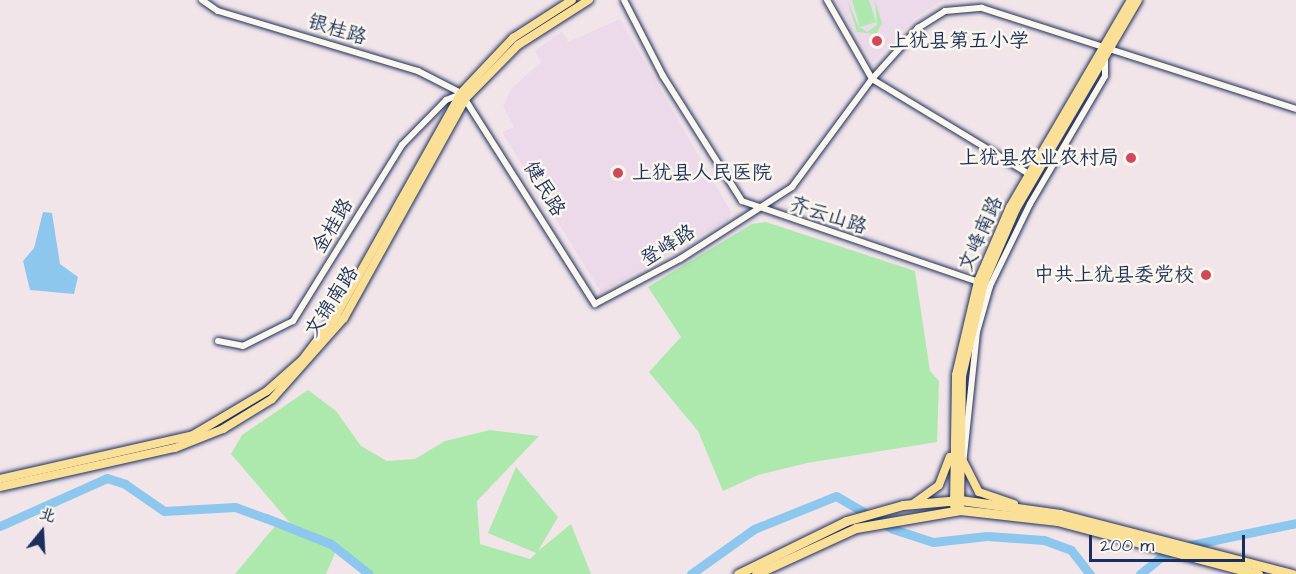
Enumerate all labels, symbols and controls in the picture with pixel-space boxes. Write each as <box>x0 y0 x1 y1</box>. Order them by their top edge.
street label: 银桂路 <box>305 10 369 50</box>
place label: 上犹县第五小学 <box>889 29 1029 53</box>
marker: 上犹县第五小学 <box>870 34 884 48</box>
place label: 上犹县农业农村局 <box>959 146 1119 170</box>
marker: 上犹县农业农村局 <box>1124 151 1138 165</box>
street label: 健民路 <box>518 157 570 221</box>
place label: 上犹县人民医院 <box>632 161 772 185</box>
marker: 上犹县人民医院 <box>609 164 627 182</box>
street label: 齐云山路 <box>786 192 870 240</box>
street label: 文峰南路 <box>954 193 1008 275</box>
street label: 金桂路 <box>307 194 359 258</box>
street label: 登峰路 <box>636 220 700 272</box>
street label: 文锦南路 <box>300 262 364 342</box>
place label: 中共上犹县委党校 <box>1034 263 1194 287</box>
marker: 中共上犹县委党校 <box>1199 268 1213 282</box>
north arrow <box>12 502 72 562</box>
text: 北 <box>37 502 59 528</box>
scale bar <box>1092 523 1248 561</box>
text: 200 m <box>1100 533 1154 558</box>

